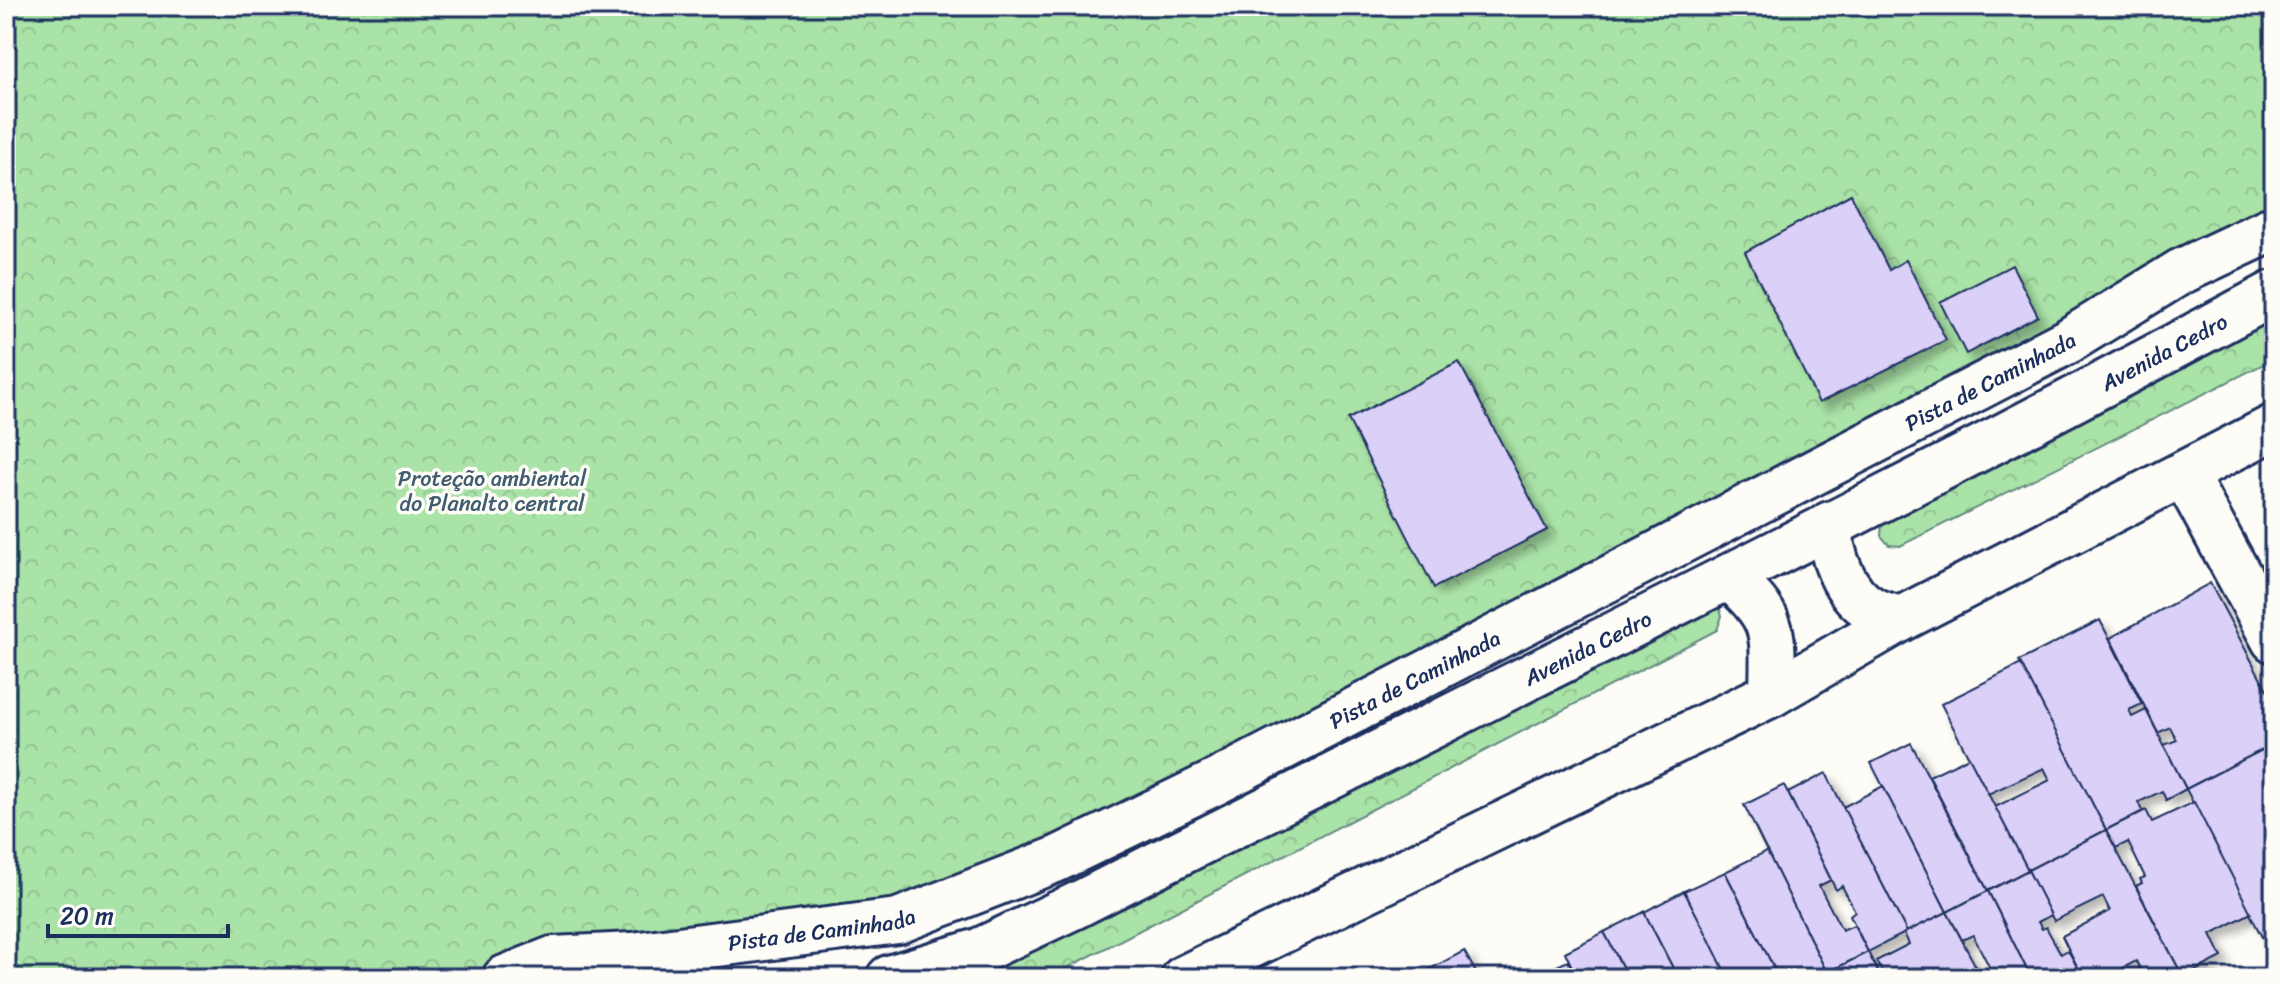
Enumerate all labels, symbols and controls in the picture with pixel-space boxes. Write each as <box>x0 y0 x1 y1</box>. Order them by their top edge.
street label: Avenida Cedro <box>2093 302 2235 403</box>
street label: Pista de Caminhada <box>1898 321 2084 442</box>
park label: Proteção ambiental do Planalto central <box>398 459 587 523</box>
street label: Avenida Cedro <box>1516 600 1659 697</box>
street label: Pista de Caminhada <box>1322 619 1508 740</box>
scale bar <box>48 888 228 938</box>
text: 20 m <box>60 895 114 937</box>
street label: Pista de Caminhada <box>726 897 922 963</box>

